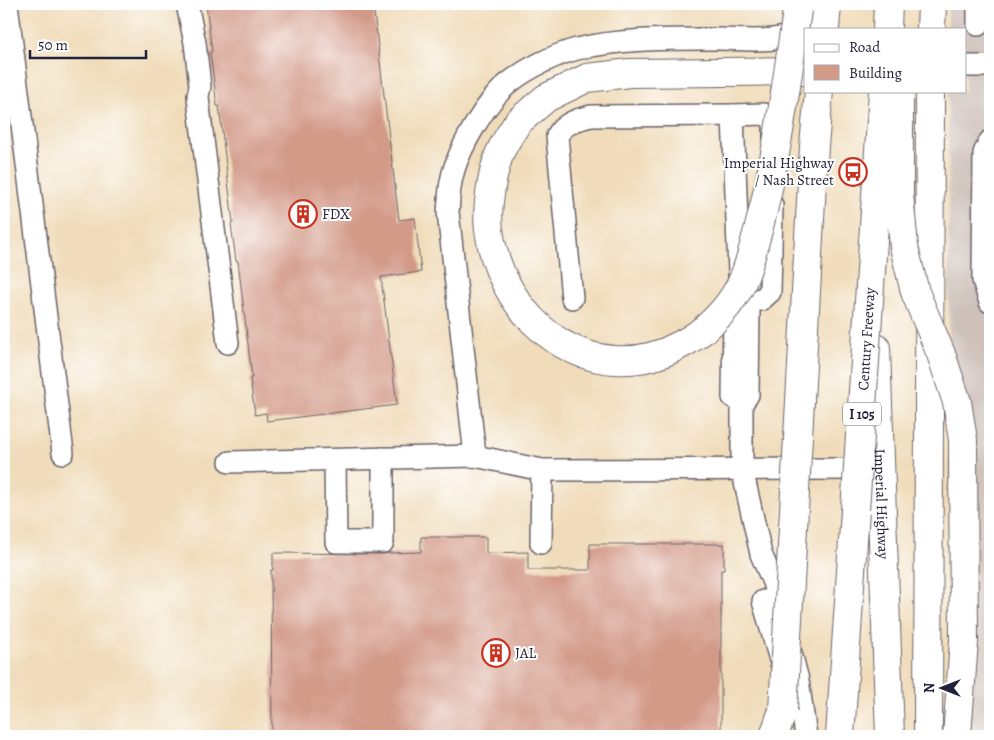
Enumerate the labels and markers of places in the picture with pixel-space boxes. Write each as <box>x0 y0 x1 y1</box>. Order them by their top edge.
place label: Imperial Highway / Nash Street <box>724 153 834 190</box>
bus stop icon: Imperial Highway / Nash Street <box>838 157 868 187</box>
building icon: FDX <box>288 199 318 229</box>
place label: FDX <box>322 204 350 224</box>
building icon: JAL <box>481 638 511 668</box>
place label: JAL <box>515 643 537 663</box>

